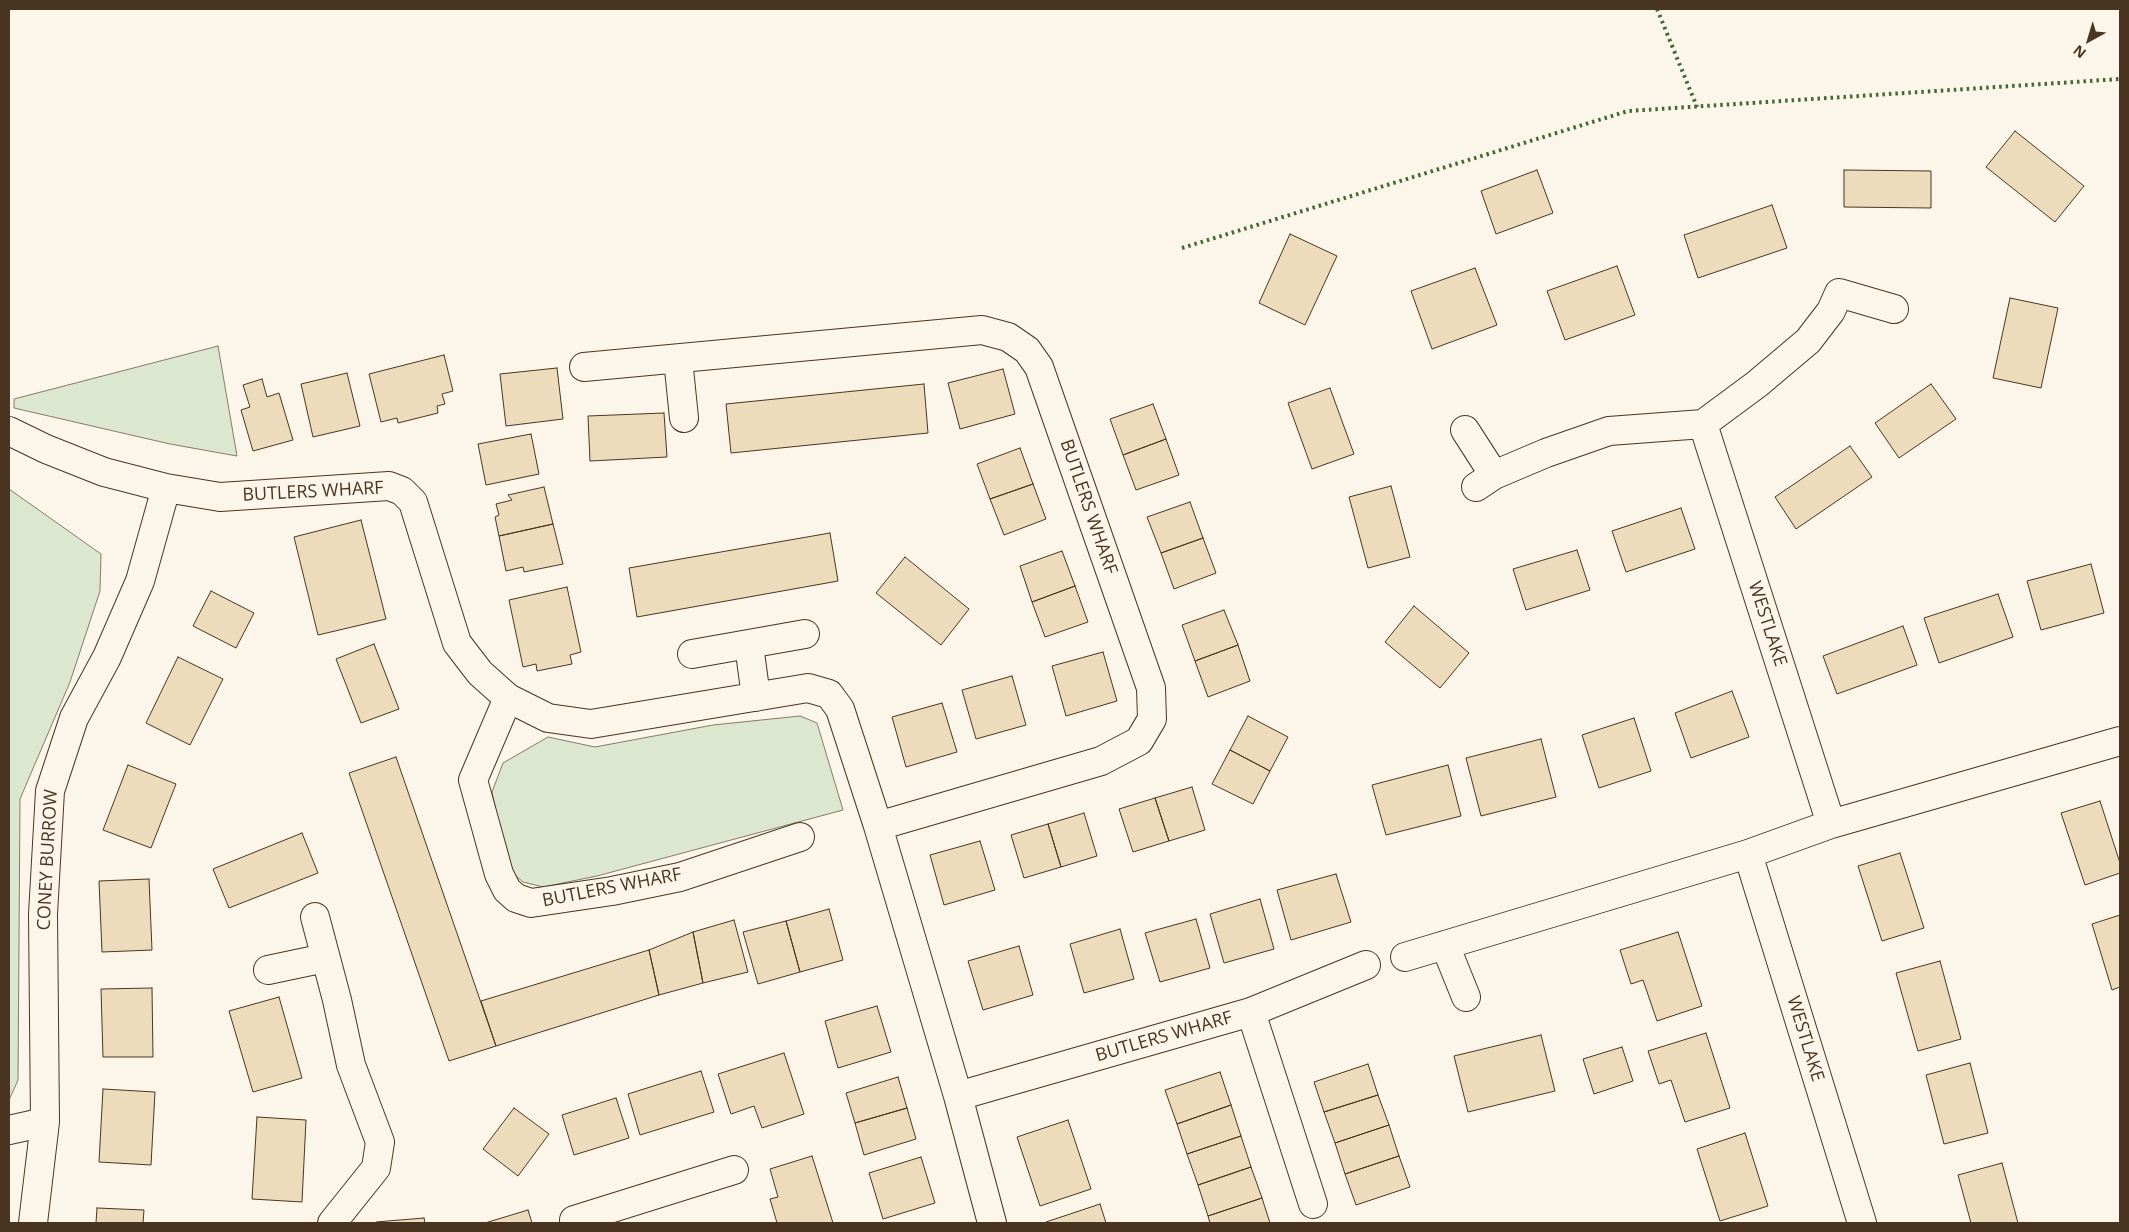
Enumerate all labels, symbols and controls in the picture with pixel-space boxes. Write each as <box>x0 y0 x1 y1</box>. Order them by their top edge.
north arrow <box>2064 15 2114 65</box>
text: N <box>2069 41 2090 63</box>
street label: BUTLERS WHARF <box>1055 437 1121 577</box>
street label: BUTLERS WHARF <box>242 478 384 506</box>
street label: WESTLAKE <box>1743 579 1791 669</box>
street label: CONEY BURROW <box>34 789 62 931</box>
street label: BUTLERS WHARF <box>541 864 683 912</box>
street label: WESTLAKE <box>1782 994 1828 1084</box>
street label: BUTLERS WHARF <box>1093 1007 1235 1067</box>

